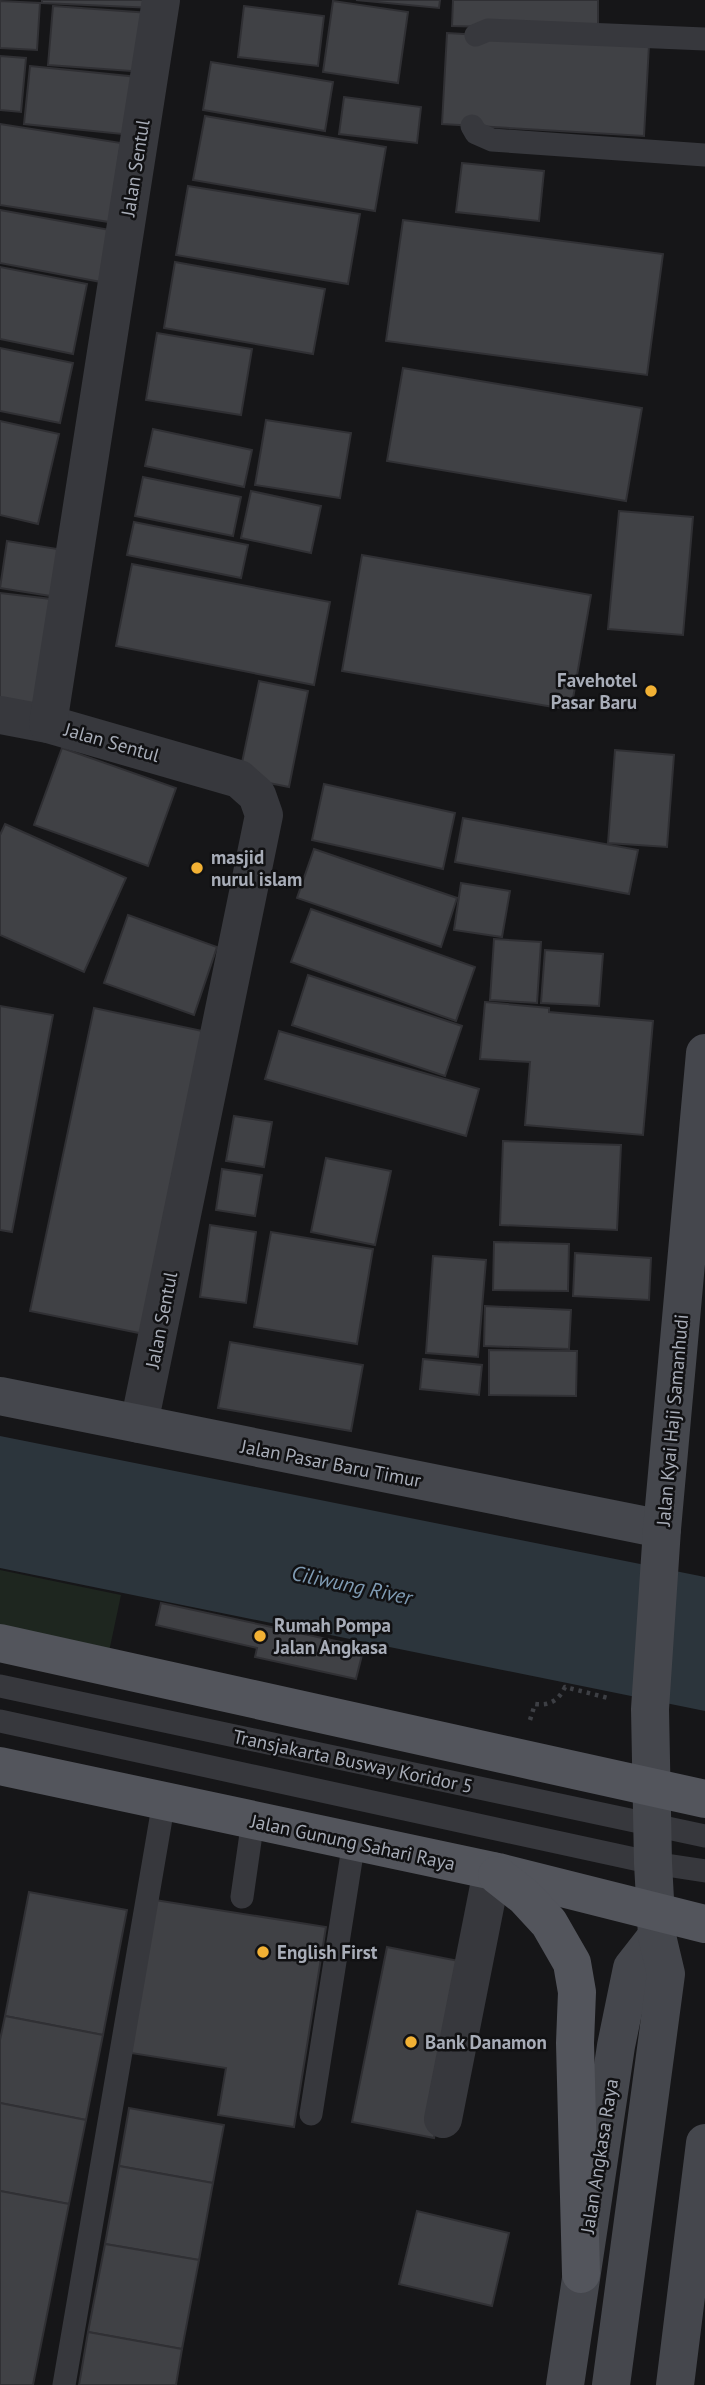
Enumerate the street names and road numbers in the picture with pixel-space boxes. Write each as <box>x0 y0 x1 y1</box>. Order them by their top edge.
street label: Jalan Sentul <box>115 117 155 219</box>
street label: Jalan Sentul <box>61 717 163 767</box>
street label: Jalan Sentul <box>140 1269 182 1371</box>
street label: Jalan Kyai Haji Samanhudi <box>651 1313 693 1528</box>
street label: Jalan Pasar Baru Timur <box>238 1434 424 1492</box>
street label: Transjakarta Busway Koridor 5 <box>231 1724 475 1798</box>
street label: Jalan Gunung Sahari Raya <box>248 1808 457 1875</box>
street label: Jalan Angkasa Raya <box>575 2077 623 2236</box>

